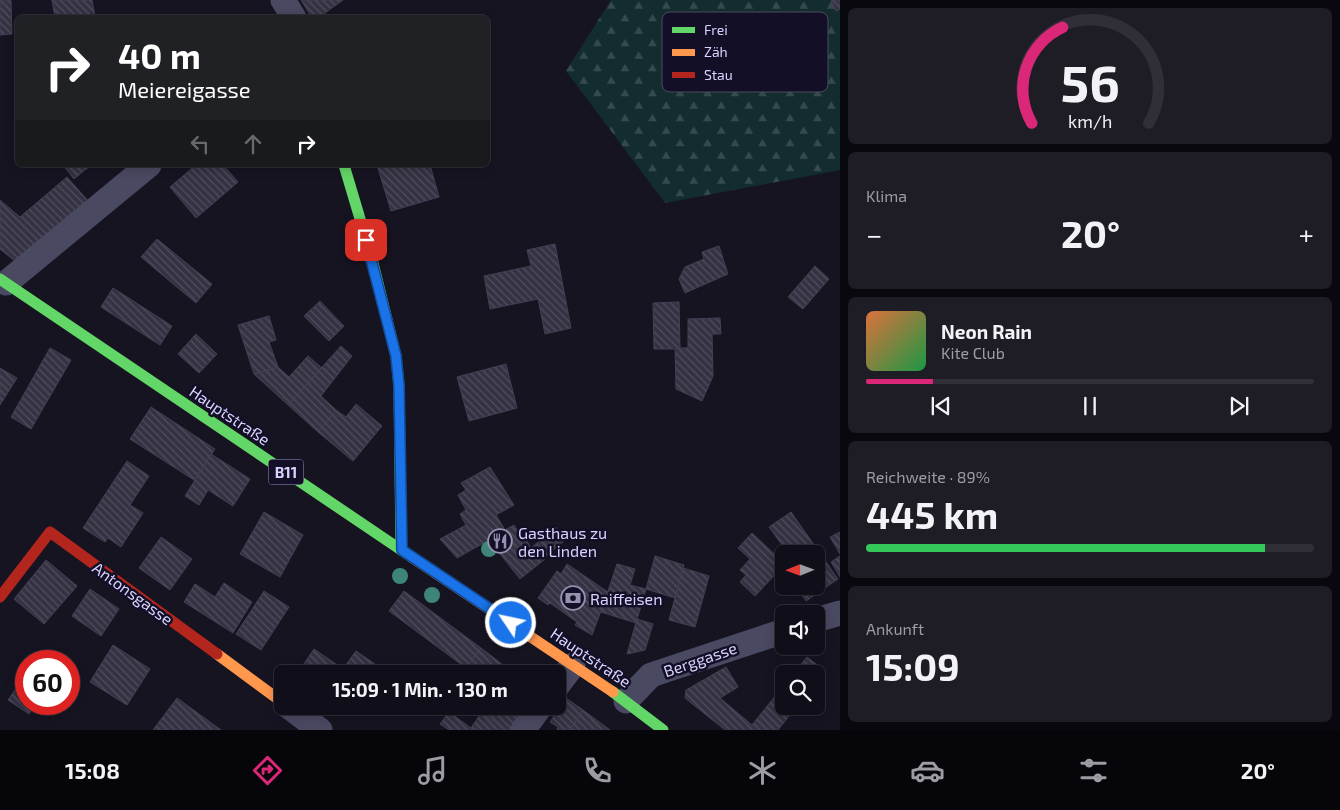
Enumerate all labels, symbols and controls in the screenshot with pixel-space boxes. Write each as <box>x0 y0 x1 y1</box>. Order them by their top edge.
legend <box>662 12 828 92</box>
text: Frei <box>704 21 728 38</box>
text: 40 m <box>118 34 201 76</box>
icon: right <box>35 35 100 100</box>
text: Zäh <box>704 43 728 60</box>
text: 56 <box>1060 50 1120 112</box>
text: Stau <box>704 66 733 83</box>
text: Meiereigasse <box>118 76 251 102</box>
text: km/h <box>1068 110 1112 132</box>
icon: left <box>186 130 214 158</box>
icon: ahead <box>239 130 267 158</box>
icon: right <box>292 130 320 158</box>
text: Klima <box>866 186 907 205</box>
text: 20° <box>1061 210 1120 256</box>
text: − <box>866 217 882 251</box>
text: + <box>1299 217 1314 251</box>
pin <box>345 219 387 261</box>
icon: arrive <box>352 226 380 254</box>
text: Neon Rain <box>941 320 1032 343</box>
text: Kite Club <box>941 343 1005 362</box>
street label: Hauptstraße <box>186 381 274 449</box>
icon: previous <box>927 392 955 420</box>
icon: pause <box>1076 392 1104 420</box>
icon: next <box>1225 392 1253 420</box>
road number: B11 <box>268 460 304 484</box>
text: Reichweite · 89% <box>866 467 990 486</box>
text: 445 km <box>866 491 998 537</box>
place label: Gasthaus zu den Linden <box>518 523 607 560</box>
restaurant icon: Gasthaus zu den Linden <box>487 528 513 554</box>
north arrow <box>775 545 825 595</box>
map controls <box>775 545 825 715</box>
street label: Antonsgasse <box>89 558 177 628</box>
bank icon: Raiffeisen <box>560 585 586 611</box>
place label: Raiffeisen <box>590 589 662 608</box>
position arrow <box>484 596 536 648</box>
button: sound <box>775 605 825 655</box>
text: Ankunft <box>866 619 924 638</box>
street label: Hauptstraße <box>547 623 635 691</box>
street label: Berggasse <box>661 638 739 680</box>
text: 15:09 <box>866 643 960 689</box>
speed limit sign: 60 <box>15 650 80 715</box>
button: search <box>775 665 825 715</box>
text: 15:09 · 1 Min. · 130 m <box>332 678 508 701</box>
icon: directions <box>250 753 285 788</box>
icon: music <box>415 753 450 788</box>
icon: phone <box>580 753 615 788</box>
icon: climate <box>745 753 780 788</box>
icon: car <box>910 753 945 788</box>
icon: filters <box>1076 753 1111 788</box>
text: 15:08 <box>65 757 120 783</box>
text: 20° <box>1241 757 1275 783</box>

